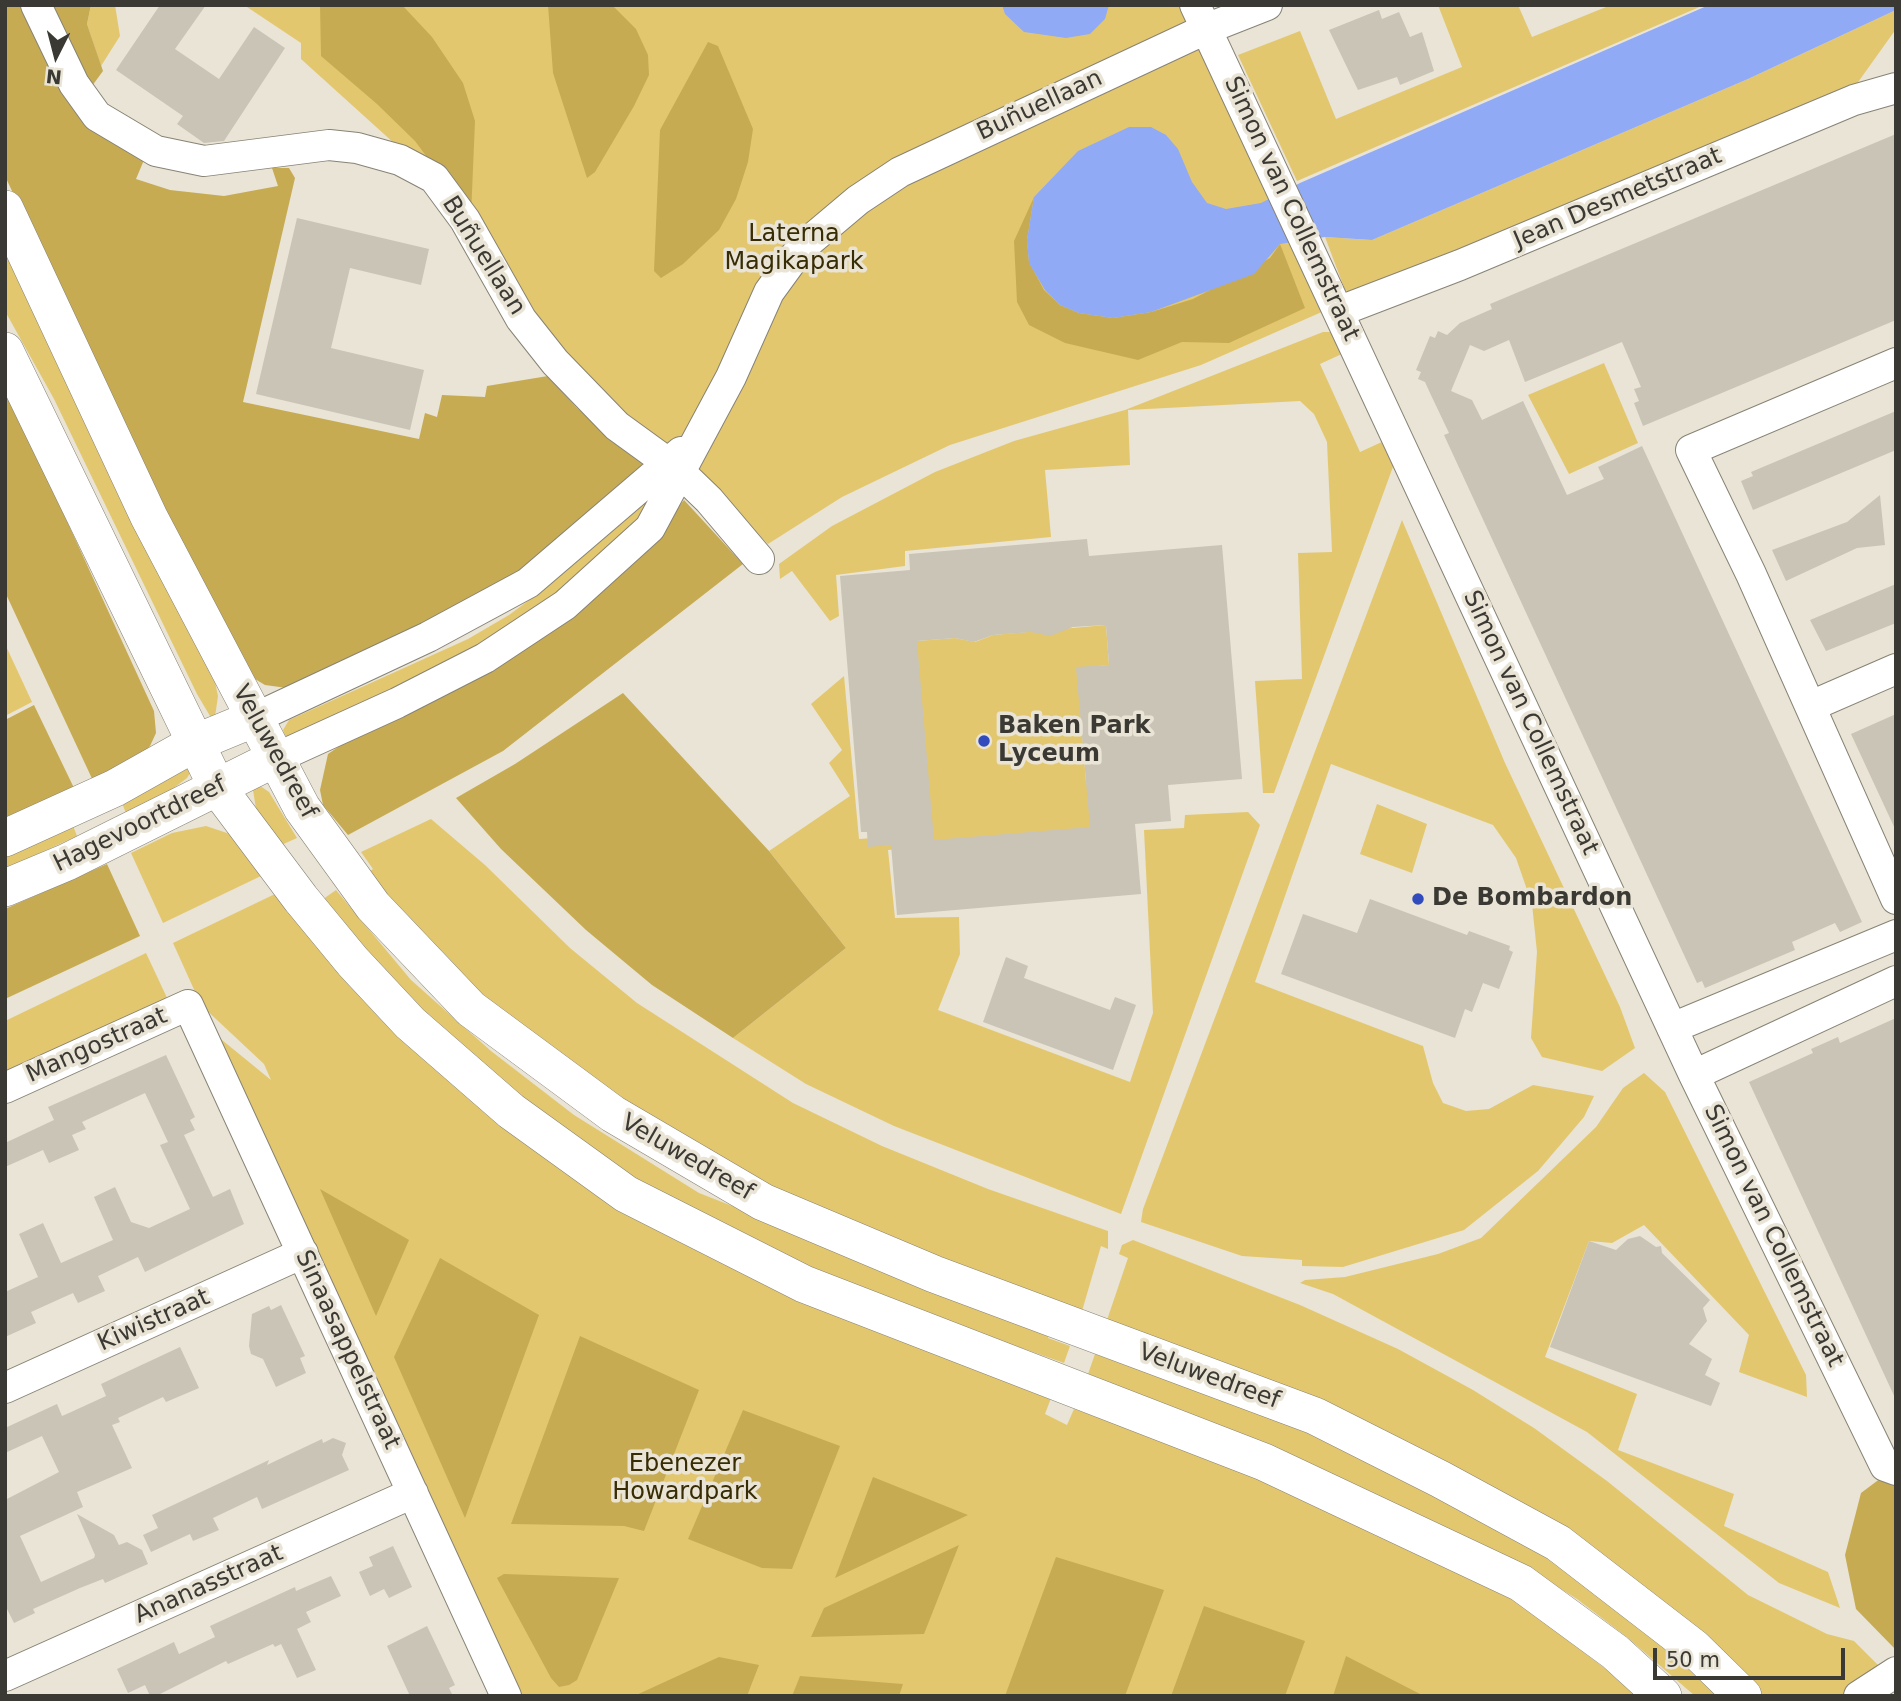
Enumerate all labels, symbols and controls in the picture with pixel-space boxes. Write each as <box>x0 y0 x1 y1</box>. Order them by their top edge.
north arrow <box>21 21 91 91</box>
street label: Buñuellaan <box>973 64 1107 148</box>
text: N <box>45 65 63 89</box>
street label: Simon van Collemstraat <box>1217 72 1365 346</box>
street label: Jean Desmetstraat <box>1510 142 1726 256</box>
street label: Buñuellaan <box>435 191 531 321</box>
park label: Laterna Magikapark <box>724 221 864 277</box>
street label: Simon van Collemstraat <box>1456 586 1604 860</box>
street label: Veluwedreef <box>225 680 323 824</box>
place label: Baken Park Lyceum <box>998 713 1150 769</box>
marker: Baken Park Lyceum <box>976 733 992 749</box>
street label: Hagevoortdreef <box>49 771 231 879</box>
place label: De Bombardon <box>1432 885 1632 913</box>
marker: De Bombardon <box>1410 891 1426 907</box>
street label: Mangostraat <box>22 1002 172 1090</box>
street label: Simon van Collemstraat <box>1697 1100 1849 1372</box>
street label: Veluwedreef <box>616 1108 758 1208</box>
street label: Sinaasappelstraat <box>288 1246 406 1454</box>
street label: Kiwistraat <box>94 1284 214 1358</box>
street label: Veluwedreef <box>1134 1338 1284 1416</box>
park label: Ebenezer Howardpark <box>612 1451 758 1507</box>
street label: Ananasstraat <box>130 1539 288 1631</box>
scale bar <box>1656 1634 1848 1678</box>
text: 50 m <box>1666 1648 1720 1672</box>

